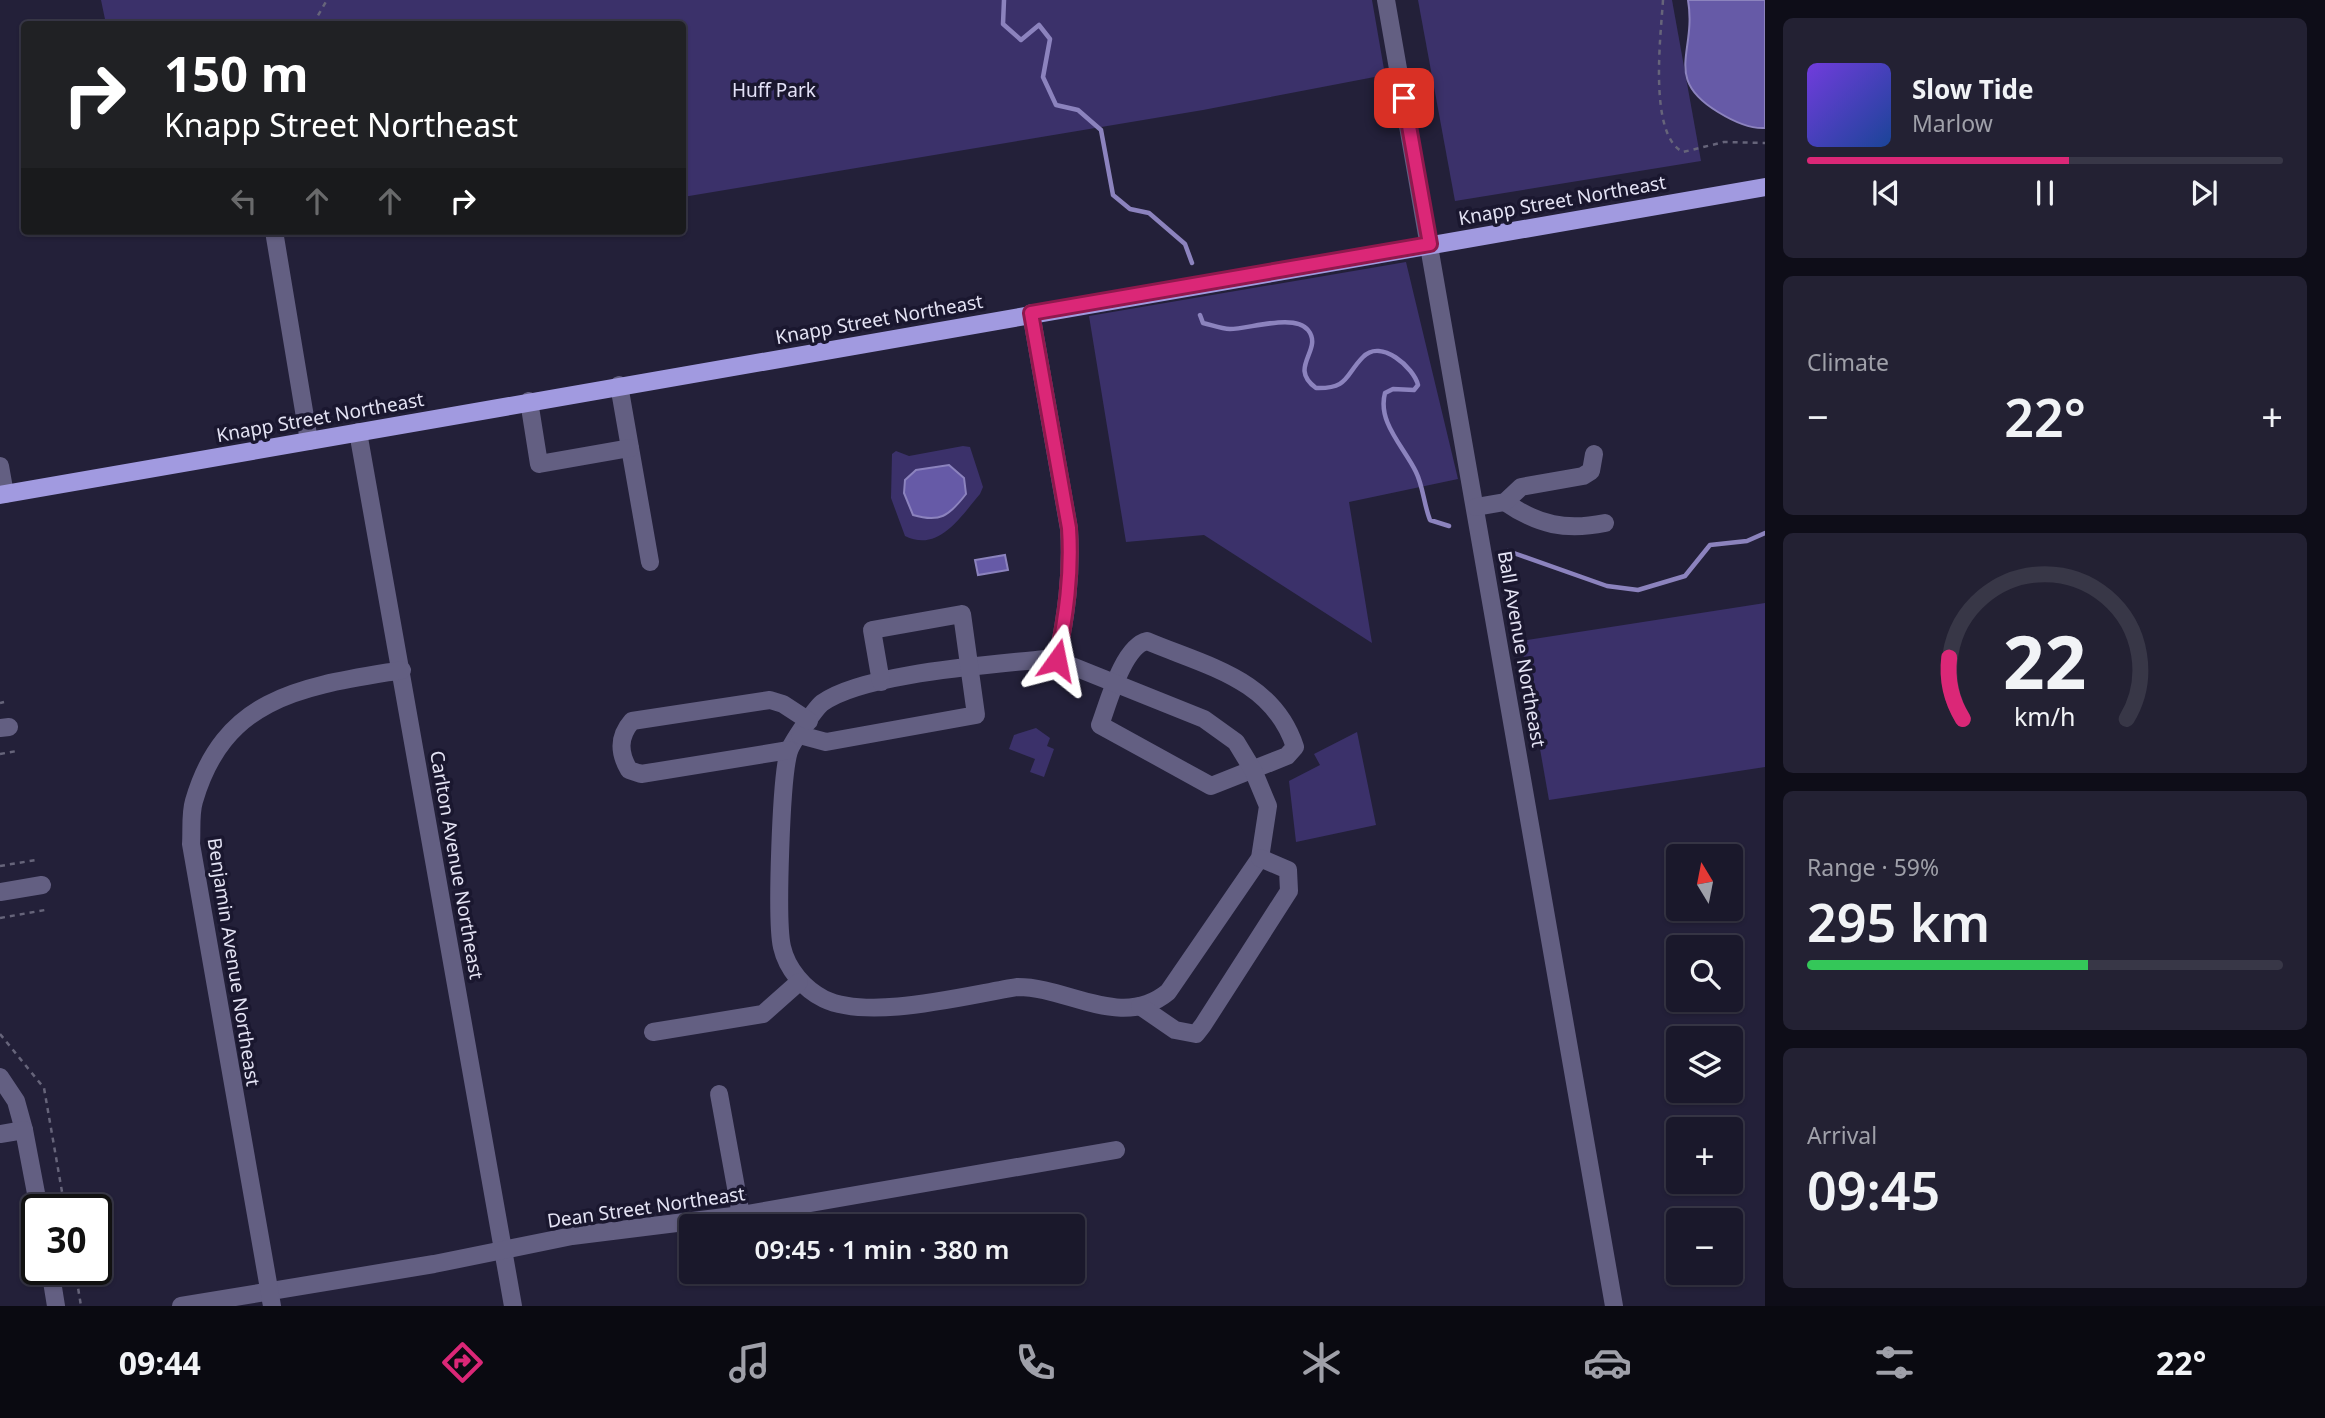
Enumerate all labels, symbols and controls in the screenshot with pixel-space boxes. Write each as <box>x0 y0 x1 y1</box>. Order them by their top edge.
text: 150 m <box>164 40 309 106</box>
icon: right <box>49 49 140 140</box>
pin <box>1374 68 1434 128</box>
text: Slow Tide <box>1912 71 2034 107</box>
park label: Huff Park <box>732 77 816 103</box>
icon: arrive <box>1385 79 1423 117</box>
text: Knapp Street Northeast <box>164 103 518 146</box>
text: Marlow <box>1912 107 1993 139</box>
street label: Knapp Street Northeast <box>1456 169 1668 231</box>
icon: previous <box>1867 174 1905 212</box>
icon: pause <box>2026 174 2064 212</box>
icon: next <box>2185 174 2223 212</box>
icon: left <box>225 182 263 220</box>
icon: ahead <box>298 182 336 220</box>
icon: ahead <box>371 182 409 220</box>
icon: right <box>444 182 482 220</box>
street label: Knapp Street Northeast <box>773 288 985 350</box>
text: Climate <box>1807 346 1889 378</box>
text: 22° <box>2004 381 2086 452</box>
street label: Knapp Street Northeast <box>214 386 426 448</box>
text: − <box>1807 390 1829 442</box>
text: + <box>2261 390 2283 442</box>
street label: Ball Avenue Northeast <box>1492 549 1552 749</box>
text: 22 <box>2003 611 2087 710</box>
position arrow <box>1020 623 1094 697</box>
text: km/h <box>2014 699 2076 733</box>
street label: Carlton Avenue Northeast <box>424 749 490 982</box>
street label: Benjamin Avenue Northeast <box>202 836 267 1088</box>
north arrow <box>1666 844 1743 920</box>
map controls <box>1666 844 1743 1285</box>
text: Range · 59% <box>1807 851 1939 883</box>
text: 295 km <box>1807 886 1990 957</box>
button: search <box>1666 935 1743 1012</box>
button: layers <box>1666 1026 1743 1103</box>
button: + <box>1666 1117 1743 1194</box>
text: Arrival <box>1807 1119 1877 1151</box>
text: 09:45 <box>1807 1154 1940 1225</box>
street label: Dean Street Northeast <box>545 1180 747 1234</box>
speed limit sign: 30 <box>21 1194 112 1285</box>
button: − <box>1666 1208 1743 1285</box>
text: 09:45 · 1 min · 380 m <box>755 1231 1009 1267</box>
icon: directions <box>438 1338 487 1387</box>
icon: music <box>725 1338 774 1387</box>
icon: phone <box>1011 1338 1060 1387</box>
icon: climate <box>1297 1338 1346 1387</box>
icon: car <box>1583 1338 1632 1387</box>
icon: filters <box>1870 1338 1919 1387</box>
text: 09:44 <box>119 1341 201 1384</box>
text: 22° <box>2156 1341 2206 1384</box>

